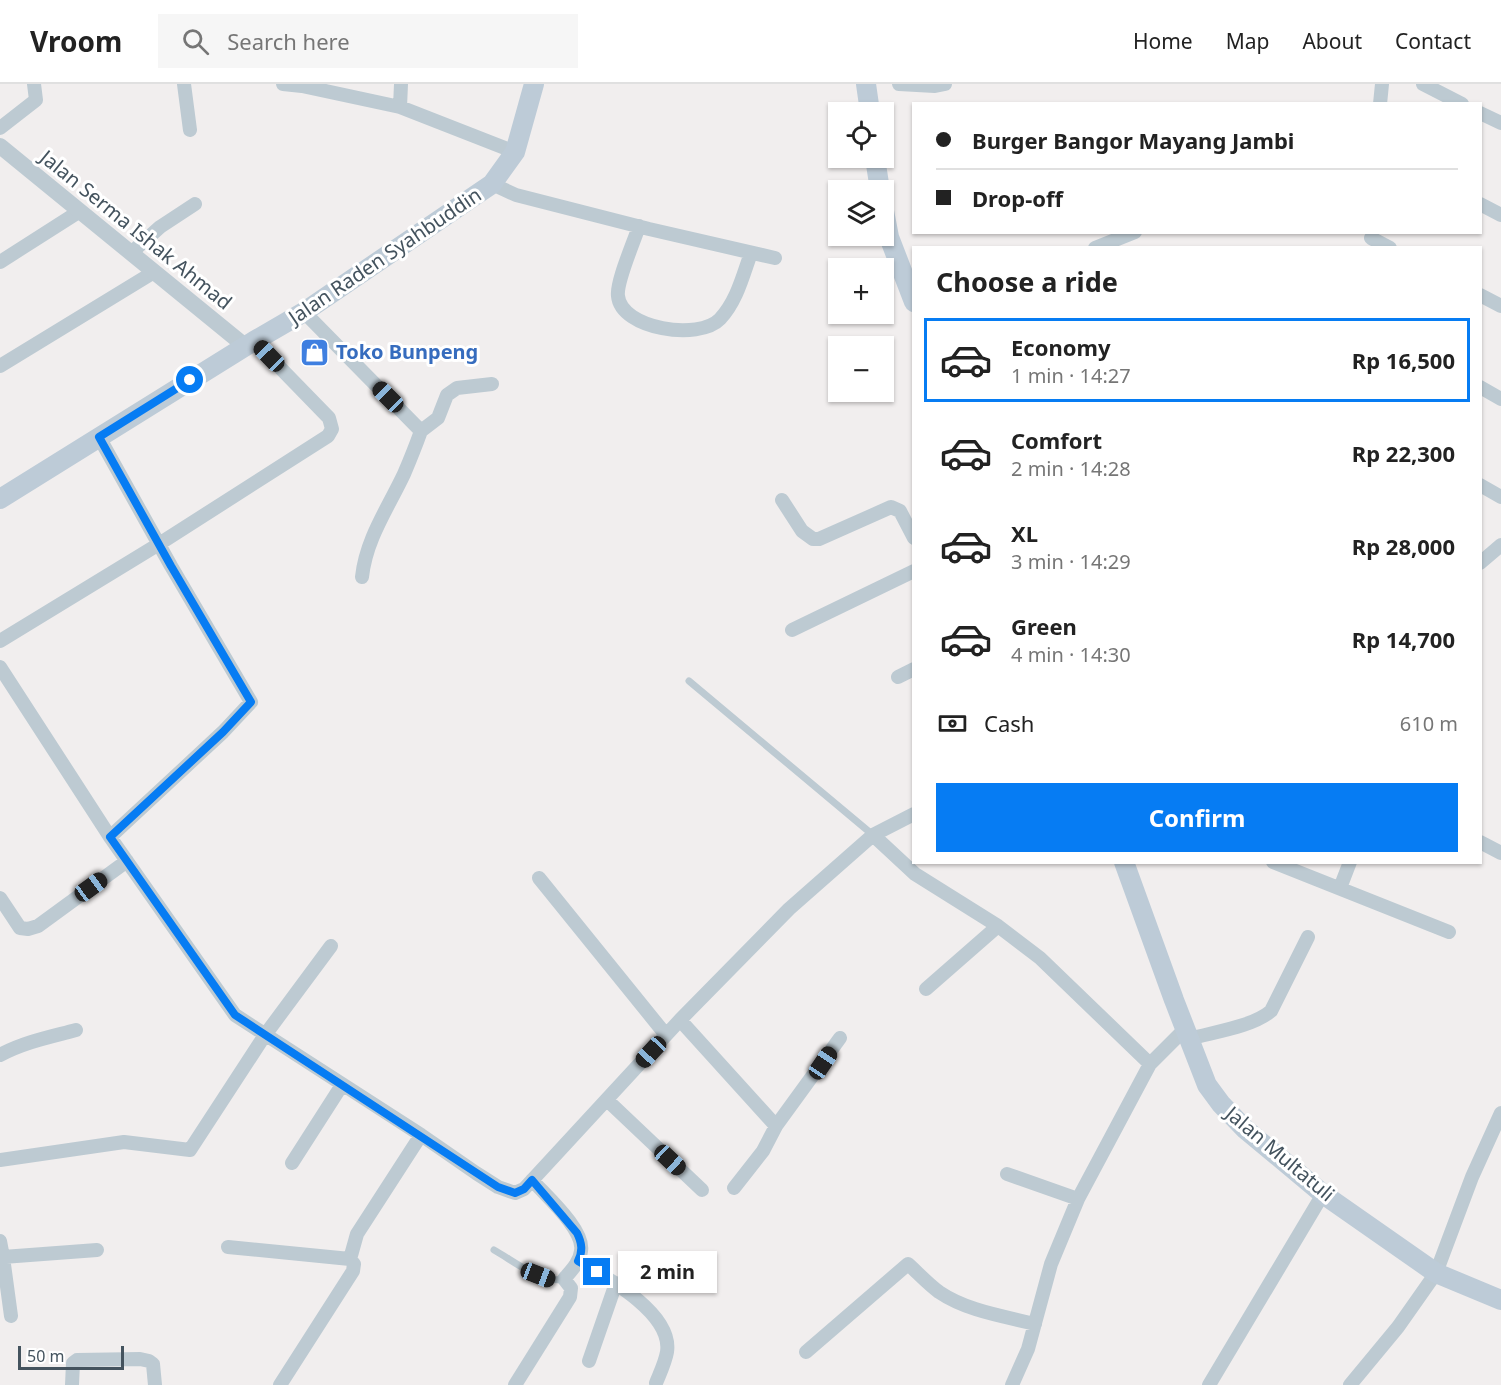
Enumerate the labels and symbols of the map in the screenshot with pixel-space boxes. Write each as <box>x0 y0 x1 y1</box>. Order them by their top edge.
street label: Jalan Serma Ishak Ahmad <box>33 143 238 315</box>
street label: Jalan Raden Syahbuddin <box>281 181 486 331</box>
shop icon: Toko Bunpeng <box>299 336 331 368</box>
car <box>250 337 288 375</box>
place label: Toko Bunpeng <box>336 338 478 365</box>
route start <box>176 366 203 393</box>
car <box>369 378 407 416</box>
car <box>71 869 111 905</box>
car <box>632 1033 670 1071</box>
car <box>805 1043 841 1083</box>
street label: Jalan Multatuli <box>1219 1099 1341 1207</box>
car <box>651 1141 689 1179</box>
callout: 2 min <box>618 1251 717 1293</box>
route end <box>583 1258 610 1285</box>
car <box>518 1260 558 1290</box>
scale bar <box>18 1343 124 1370</box>

